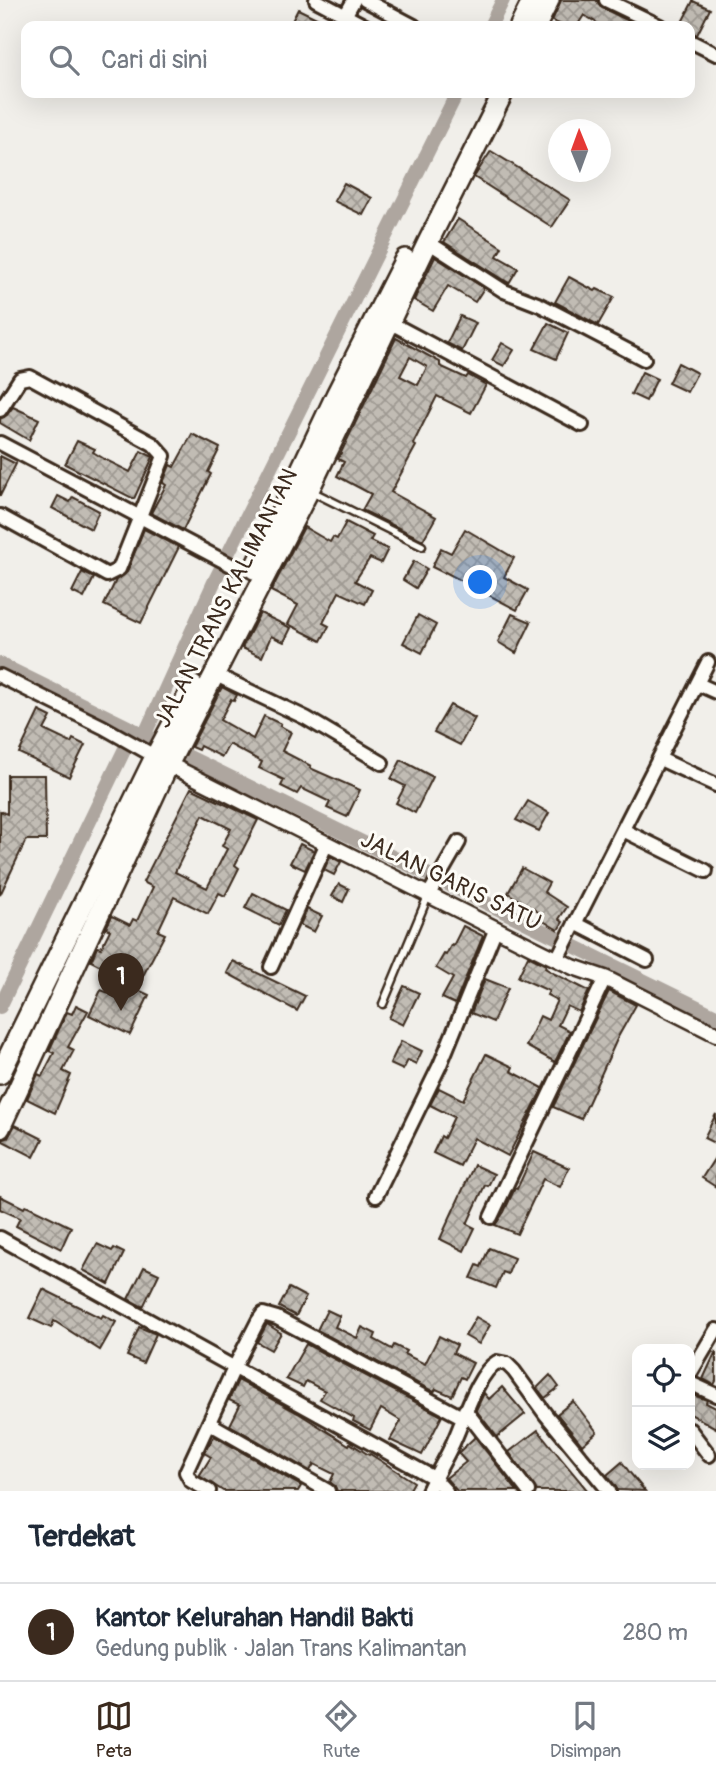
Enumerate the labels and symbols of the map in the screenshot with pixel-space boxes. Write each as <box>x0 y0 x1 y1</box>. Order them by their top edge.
north arrow <box>548 119 611 182</box>
street label: JALAN TRANS KALIMANTAN <box>148 463 304 733</box>
your location <box>463 565 497 599</box>
street label: JALAN GARIS SATU <box>356 825 546 937</box>
pin: 1 <box>98 953 144 1011</box>

